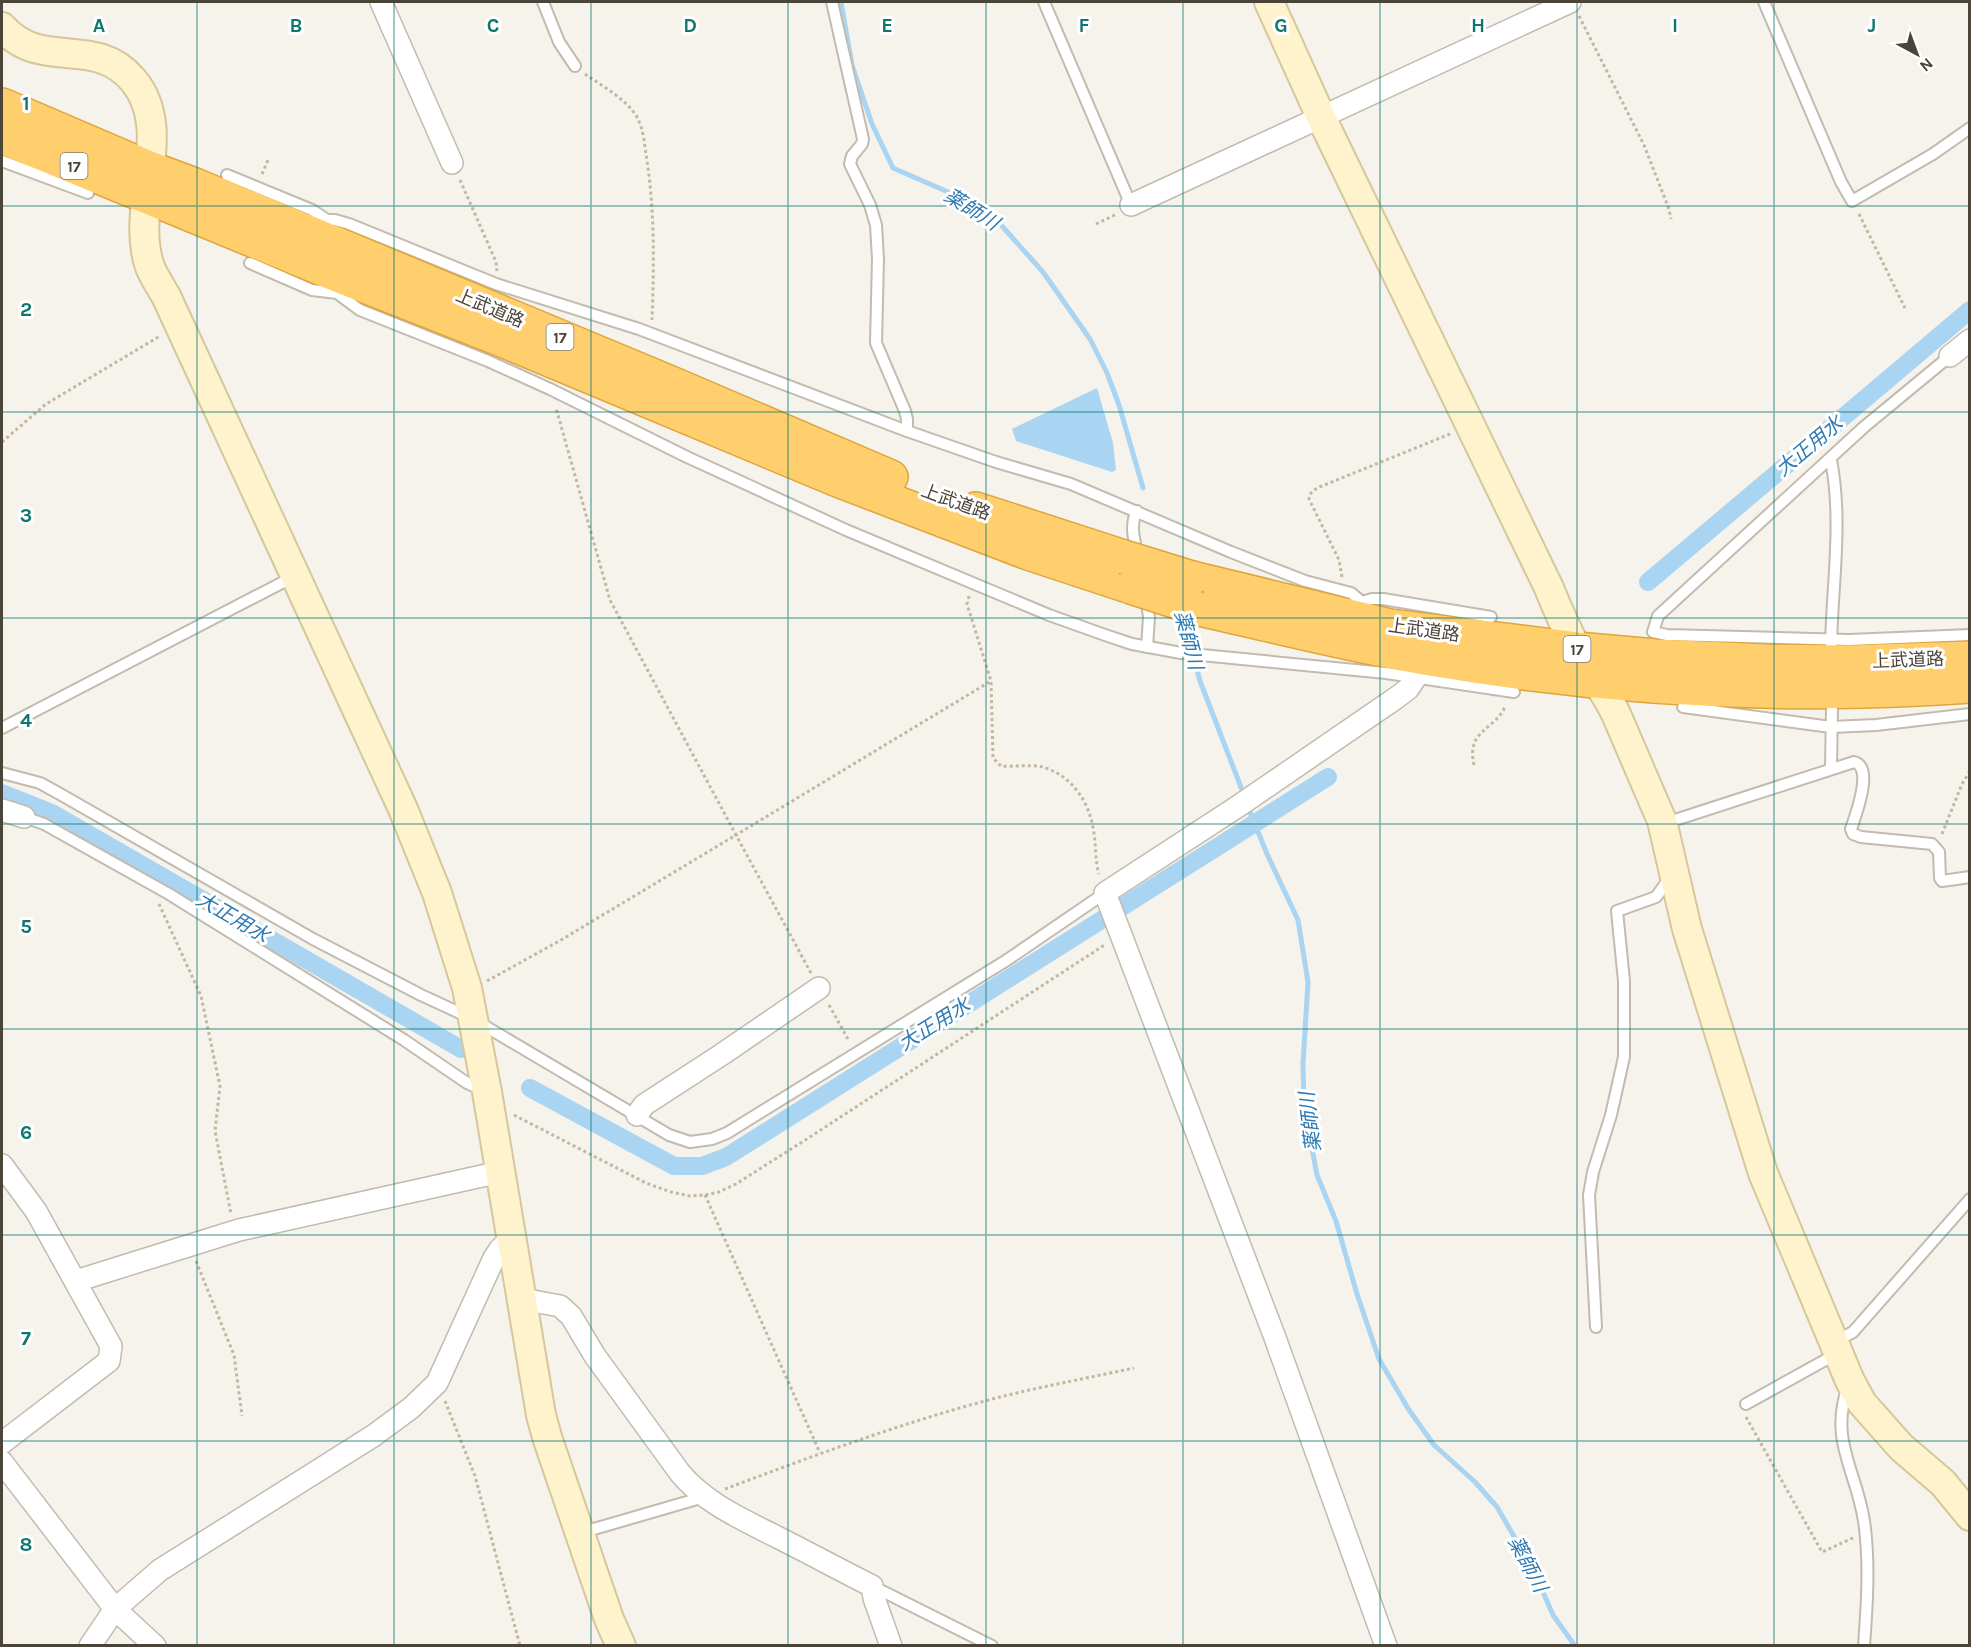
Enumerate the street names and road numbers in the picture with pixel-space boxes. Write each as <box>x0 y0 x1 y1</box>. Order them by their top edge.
road number: 17 <box>60 153 88 179</box>
street label: 上武道路 <box>453 284 527 332</box>
road number: 17 <box>546 324 574 350</box>
street label: 上武道路 <box>918 479 994 525</box>
street label: 上武道路 <box>1387 614 1461 646</box>
road number: 17 <box>1564 636 1590 662</box>
street label: 上武道路 <box>1872 648 1944 672</box>

